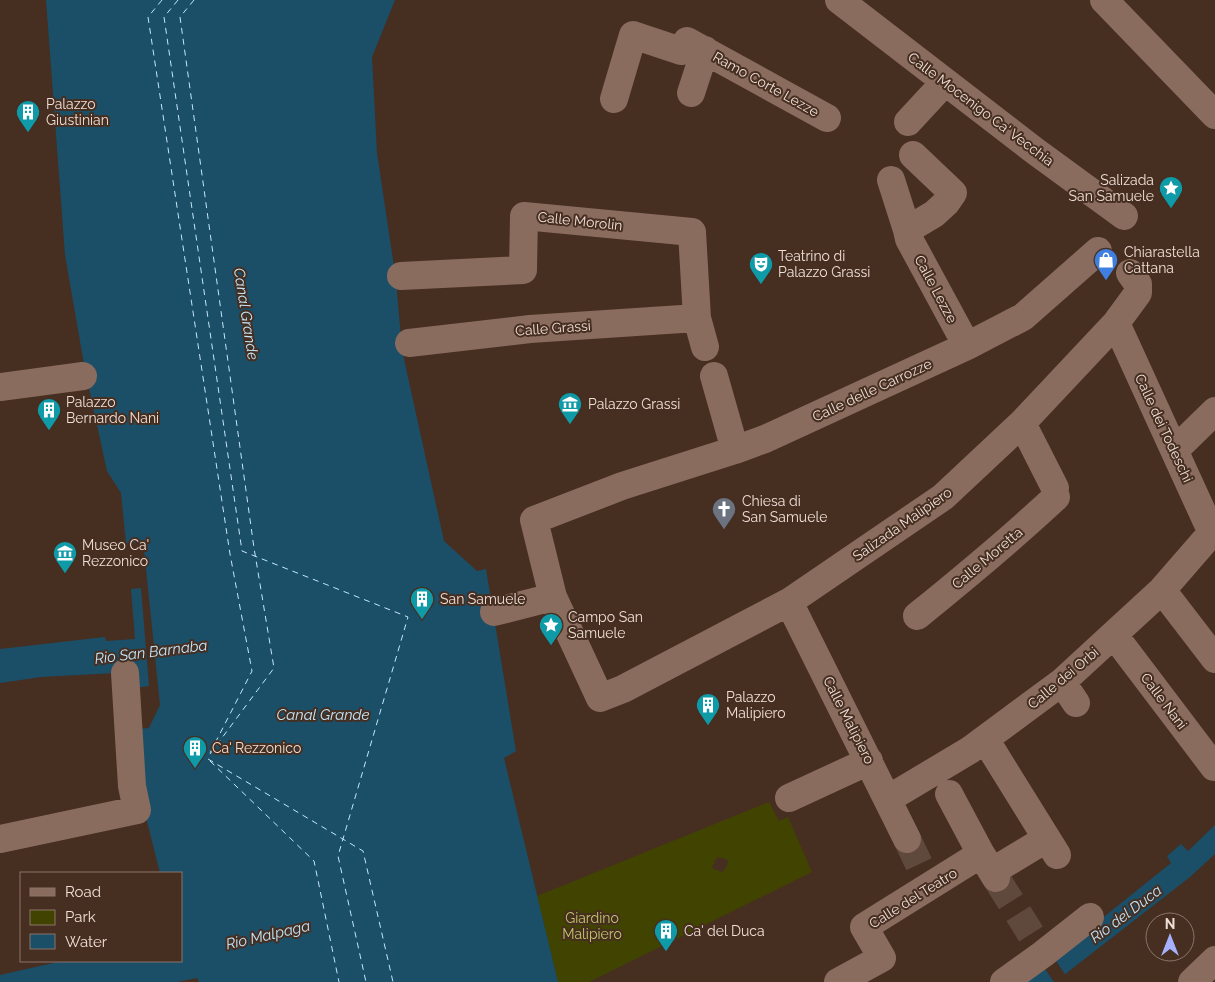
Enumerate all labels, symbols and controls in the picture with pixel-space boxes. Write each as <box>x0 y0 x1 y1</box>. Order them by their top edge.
street label: Ramo Corte Lezze <box>710 48 822 120</box>
street label: Calle Mocenigo Ca' Vecchia <box>905 49 1057 169</box>
place label: Palazzo Giustinian <box>46 96 109 128</box>
building icon: Palazzo Giustinian <box>15 99 41 133</box>
place label: Salizada San Samuele <box>1069 172 1154 204</box>
place icon: Salizada San Samuele <box>1158 175 1184 209</box>
street label: Calle Morolin <box>537 209 623 233</box>
place label: Chiarastella Cattana <box>1124 244 1200 276</box>
shop icon: Chiarastella Cattana <box>1093 247 1119 281</box>
place label: Teatrino di Palazzo Grassi <box>778 248 870 280</box>
theatre icon: Teatrino di Palazzo Grassi <box>748 251 774 285</box>
street label: Calle Lezze <box>911 252 961 326</box>
water label: Canal Grande <box>230 267 262 361</box>
street label: Calle Grassi <box>515 317 591 339</box>
street label: Calle delle Carrozze <box>810 355 934 425</box>
street label: Calle dei Todeschi <box>1132 371 1196 485</box>
museum icon: Palazzo Grassi <box>557 391 583 425</box>
place label: Palazzo Bernardo Nani <box>66 394 159 426</box>
place label: Palazzo Grassi <box>588 396 680 412</box>
building icon: Palazzo Bernardo Nani <box>36 397 62 431</box>
street label: Salizada Malipiero <box>849 484 955 564</box>
place label: Chiesa di San Samuele <box>742 493 827 525</box>
church icon: Chiesa di San Samuele <box>711 496 737 530</box>
street label: Calle Moretta <box>949 524 1025 592</box>
place label: Museo Ca' Rezzonico <box>82 537 149 569</box>
museum icon: Museo Ca' Rezzonico <box>52 540 78 574</box>
building icon: San Samuele <box>409 586 435 620</box>
place label: San Samuele <box>440 591 525 607</box>
place label: Campo San Samuele <box>568 609 643 641</box>
place icon: Campo San Samuele <box>538 612 564 646</box>
water label: Rio San Barnaba <box>93 636 209 668</box>
street label: Calle dei Orbi <box>1024 644 1102 712</box>
street label: Calle Nani <box>1138 670 1190 732</box>
street label: Calle Malipiero <box>820 673 878 767</box>
place label: Palazzo Malipiero <box>726 689 786 721</box>
building icon: Palazzo Malipiero <box>695 692 721 726</box>
water label: Canal Grande <box>276 706 370 724</box>
building icon: Ca' Rezzonico <box>182 735 208 769</box>
place label: Ca' Rezzonico <box>212 740 301 756</box>
street label: Calle del Teatro <box>866 865 960 931</box>
legend <box>20 872 182 962</box>
water label: Rio del Duca <box>1087 881 1165 947</box>
text: Road <box>65 883 101 901</box>
text: Park <box>65 908 96 926</box>
park label: Giardino Malipiero <box>562 910 622 942</box>
north arrow <box>1145 912 1195 962</box>
text: N <box>1165 916 1175 932</box>
water label: Rio Malpaga <box>224 917 312 953</box>
building icon: Ca' del Duca <box>653 918 679 952</box>
place label: Ca' del Duca <box>684 923 765 939</box>
text: Water <box>65 933 108 951</box>

